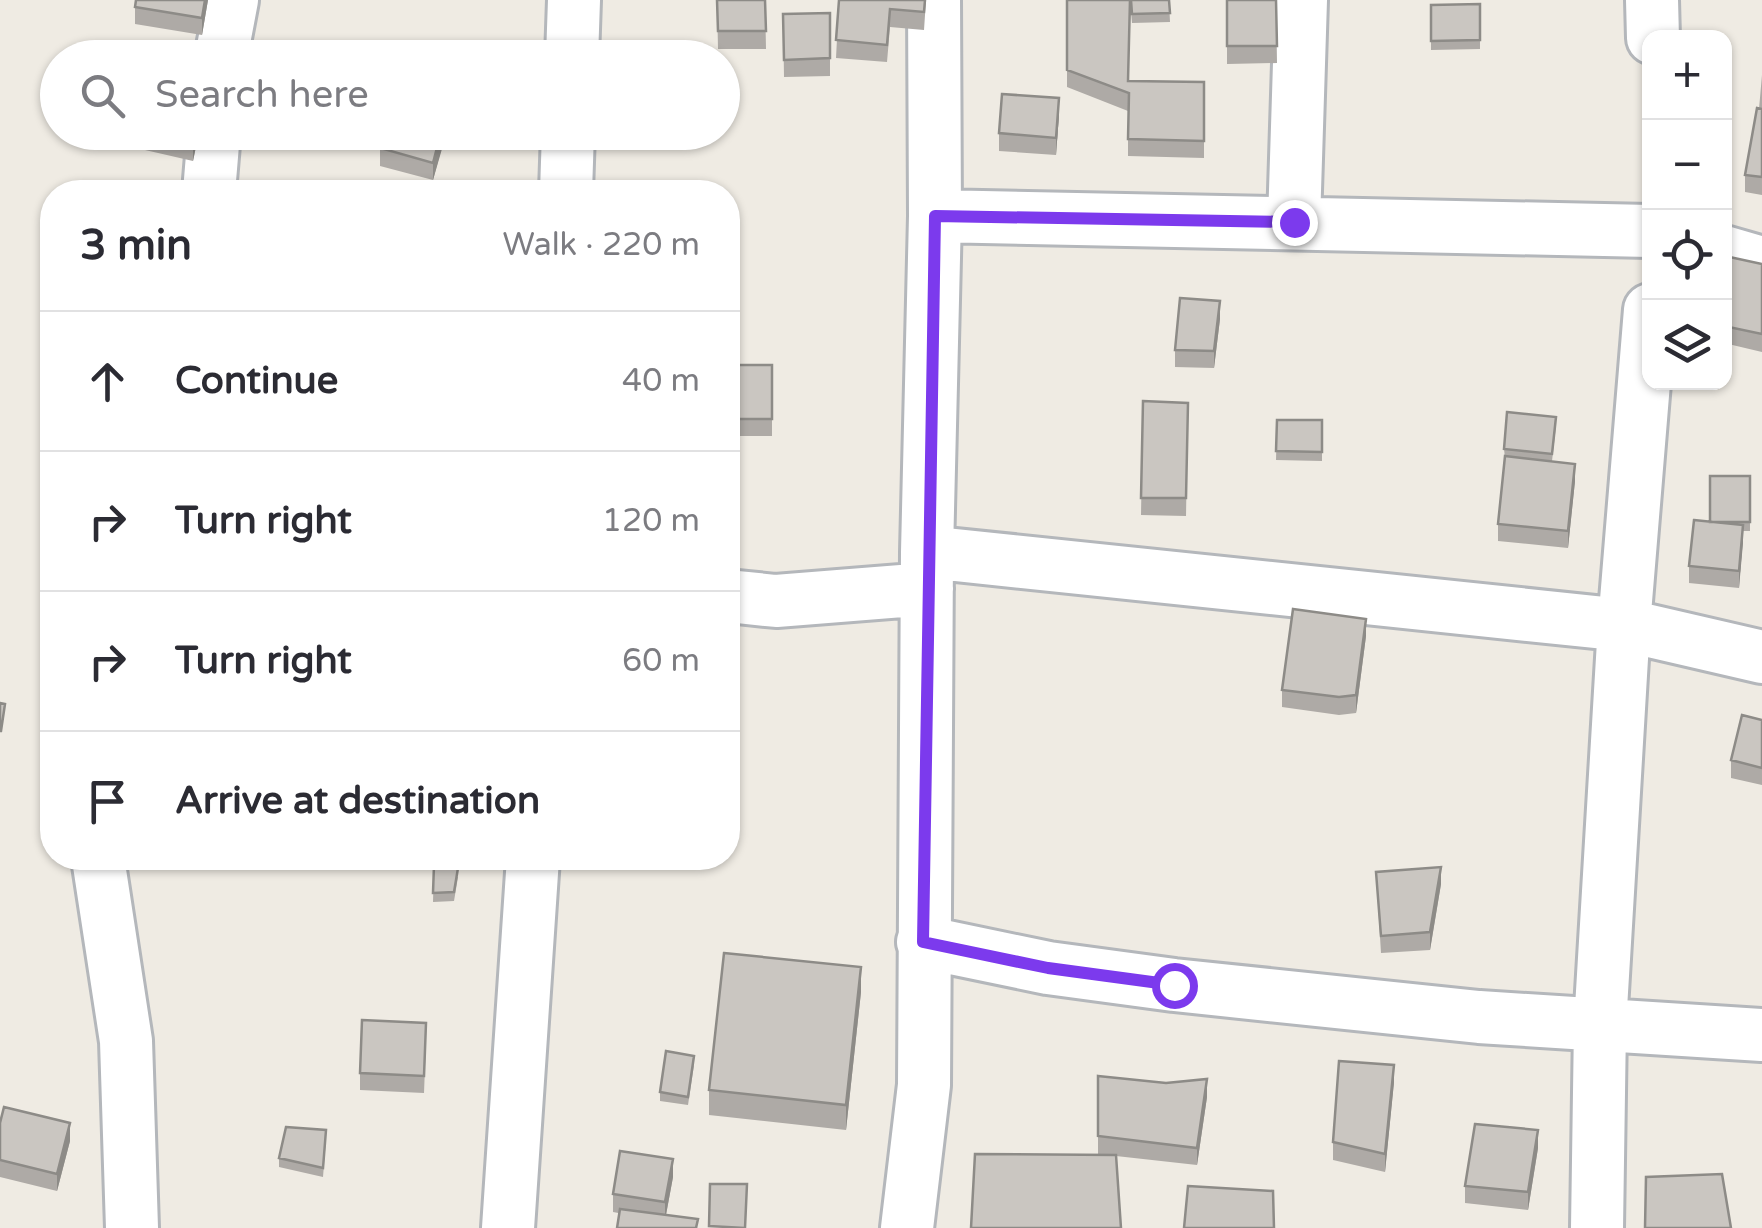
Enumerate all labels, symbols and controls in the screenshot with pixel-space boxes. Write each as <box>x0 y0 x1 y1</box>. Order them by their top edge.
map controls <box>1642 30 1732 390</box>
button: + <box>1642 30 1732 120</box>
search box <box>40 40 740 150</box>
icon: search <box>75 68 130 123</box>
text: Search here <box>155 72 369 118</box>
button: − <box>1642 120 1732 210</box>
route end <box>1272 200 1318 246</box>
button: locate <box>1642 210 1732 300</box>
text: 3 min <box>80 220 192 271</box>
text: Walk · 220 m <box>503 226 700 264</box>
button: layers <box>1642 300 1732 390</box>
icon: ahead <box>80 354 135 409</box>
text: Continue <box>175 358 338 404</box>
text: 40 m <box>622 362 700 400</box>
icon: right <box>80 494 135 549</box>
text: Turn right <box>175 498 352 544</box>
text: 120 m <box>602 502 700 540</box>
icon: right <box>80 634 135 689</box>
text: Turn right <box>175 638 352 684</box>
text: 60 m <box>622 642 700 680</box>
icon: arrive <box>80 774 135 829</box>
text: Arrive at destination <box>175 778 540 824</box>
route start <box>1152 963 1198 1009</box>

